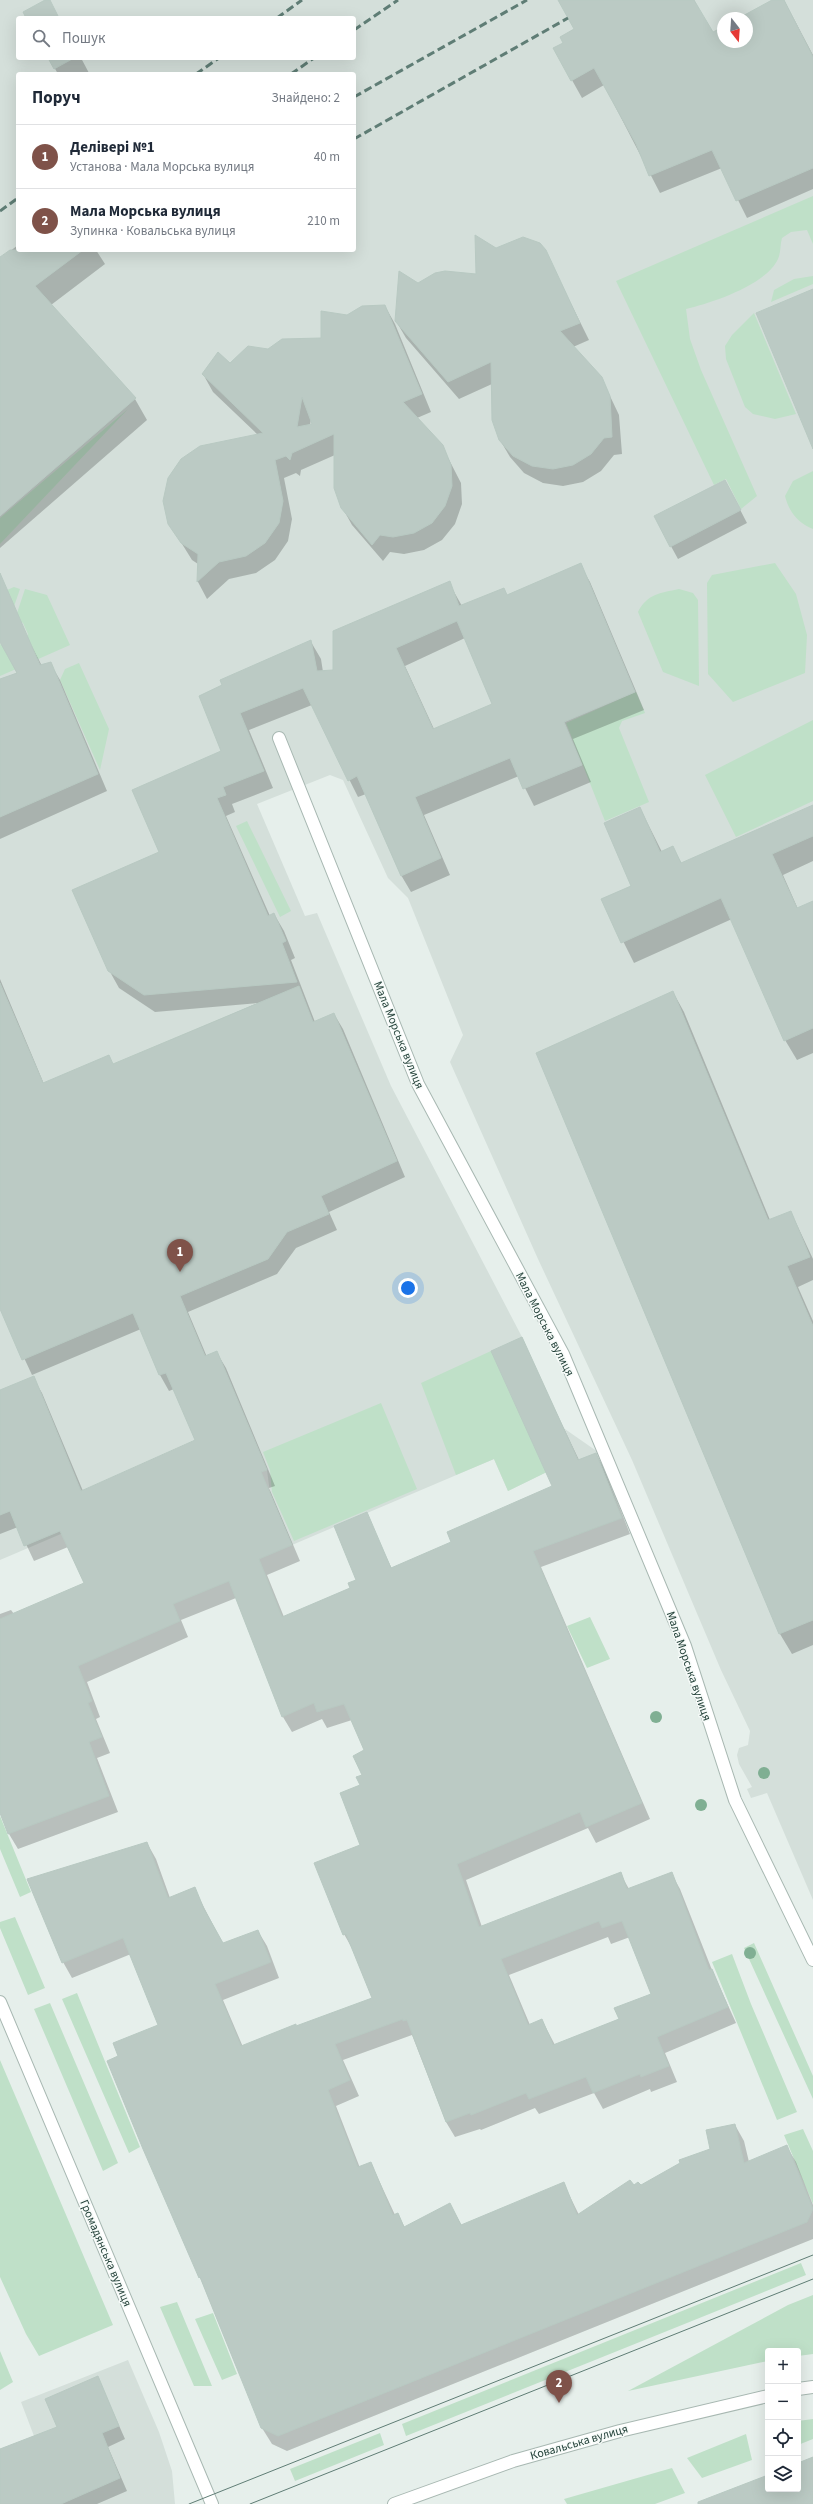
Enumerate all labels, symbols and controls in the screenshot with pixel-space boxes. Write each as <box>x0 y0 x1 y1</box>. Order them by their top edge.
north arrow <box>717 12 753 48</box>
search box <box>16 16 356 60</box>
icon: search <box>30 27 52 49</box>
text: Пошук <box>62 28 105 49</box>
text: Поруч <box>32 86 81 110</box>
text: Знайдено: 2 <box>272 89 340 107</box>
text: Делівері №1 <box>70 137 155 158</box>
text: 1 <box>42 148 48 166</box>
text: 40 m <box>314 148 340 166</box>
text: Установа · Мала Морська вулиця <box>70 158 254 176</box>
text: Мала Морська вулиця <box>70 201 221 222</box>
text: 2 <box>42 212 48 230</box>
text: 210 m <box>307 212 340 230</box>
text: Зупинка · Ковальська вулиця <box>70 222 236 240</box>
street label: Мала Морська вулиця <box>369 979 428 1092</box>
pin: 1 <box>167 1239 193 1272</box>
street label: Мала Морська вулиця <box>511 1269 578 1379</box>
your location <box>398 1278 418 1298</box>
street label: Мала Морська вулиця <box>662 1609 715 1723</box>
street label: Громадянська вулиця <box>75 2197 136 2309</box>
map controls <box>765 2348 801 2492</box>
button: + <box>765 2348 801 2384</box>
pin: 2 <box>546 2370 572 2403</box>
button: − <box>765 2384 801 2420</box>
street label: Ковальська вулиця <box>528 2420 630 2465</box>
button: locate <box>765 2420 801 2456</box>
button: layers <box>765 2456 801 2492</box>

